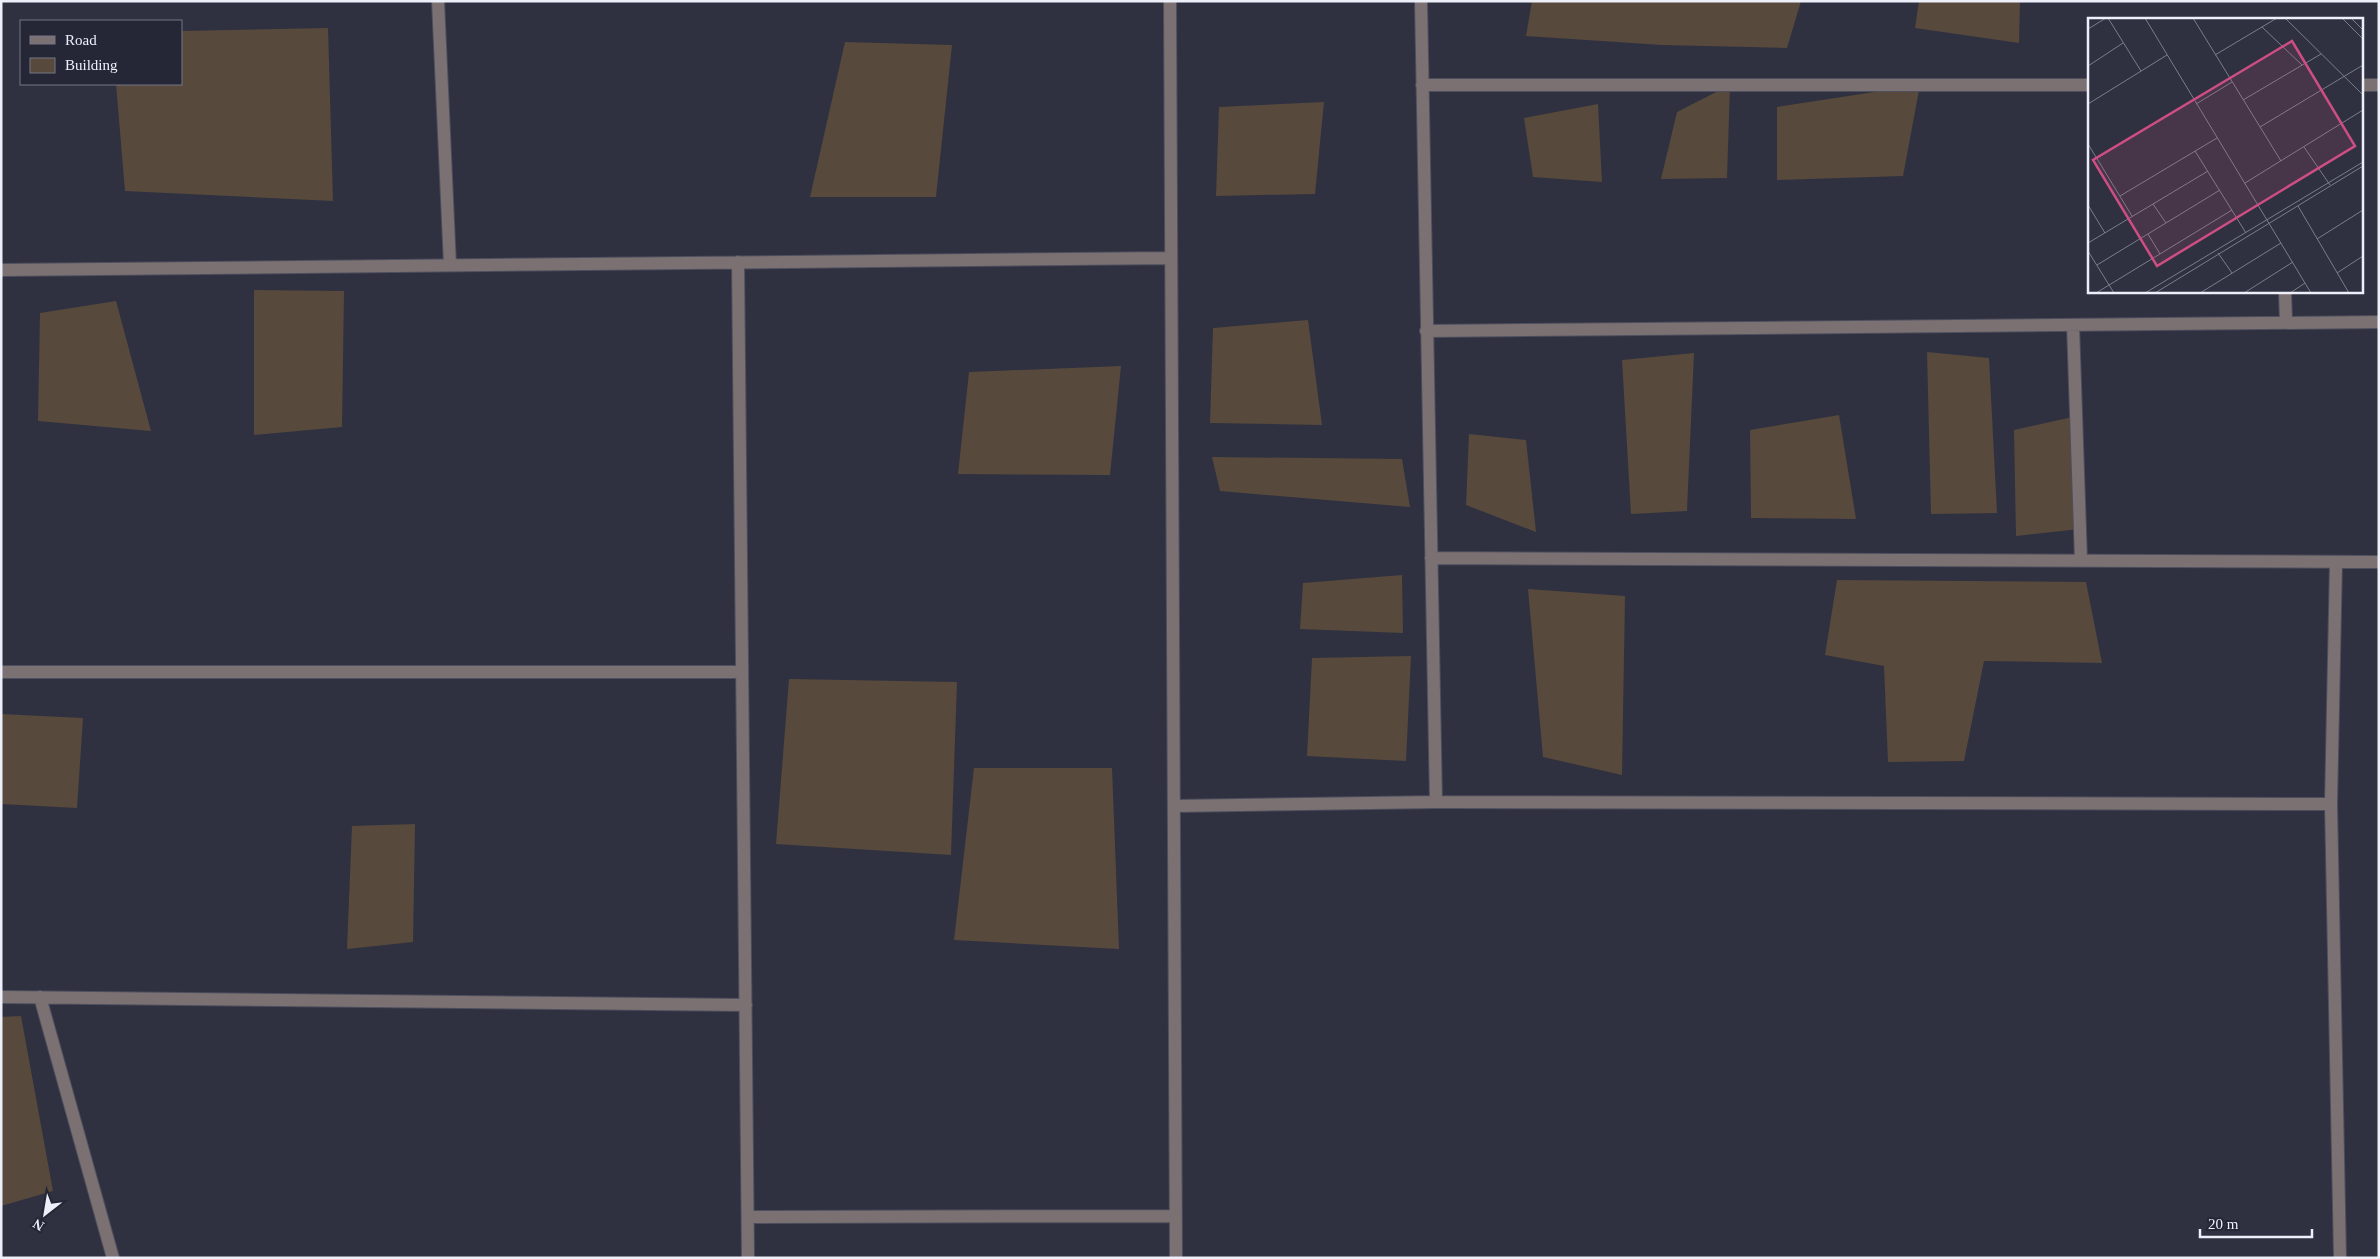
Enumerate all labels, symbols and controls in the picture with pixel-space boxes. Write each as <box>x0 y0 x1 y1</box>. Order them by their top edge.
inset map <box>2088 18 2362 292</box>
legend <box>20 20 182 85</box>
text: Road <box>65 32 97 48</box>
text: Building <box>65 57 118 73</box>
north arrow <box>20 1189 70 1239</box>
scale bar <box>2200 1206 2312 1238</box>
text: N <box>30 1216 47 1234</box>
text: 20 m <box>2208 1216 2239 1232</box>

